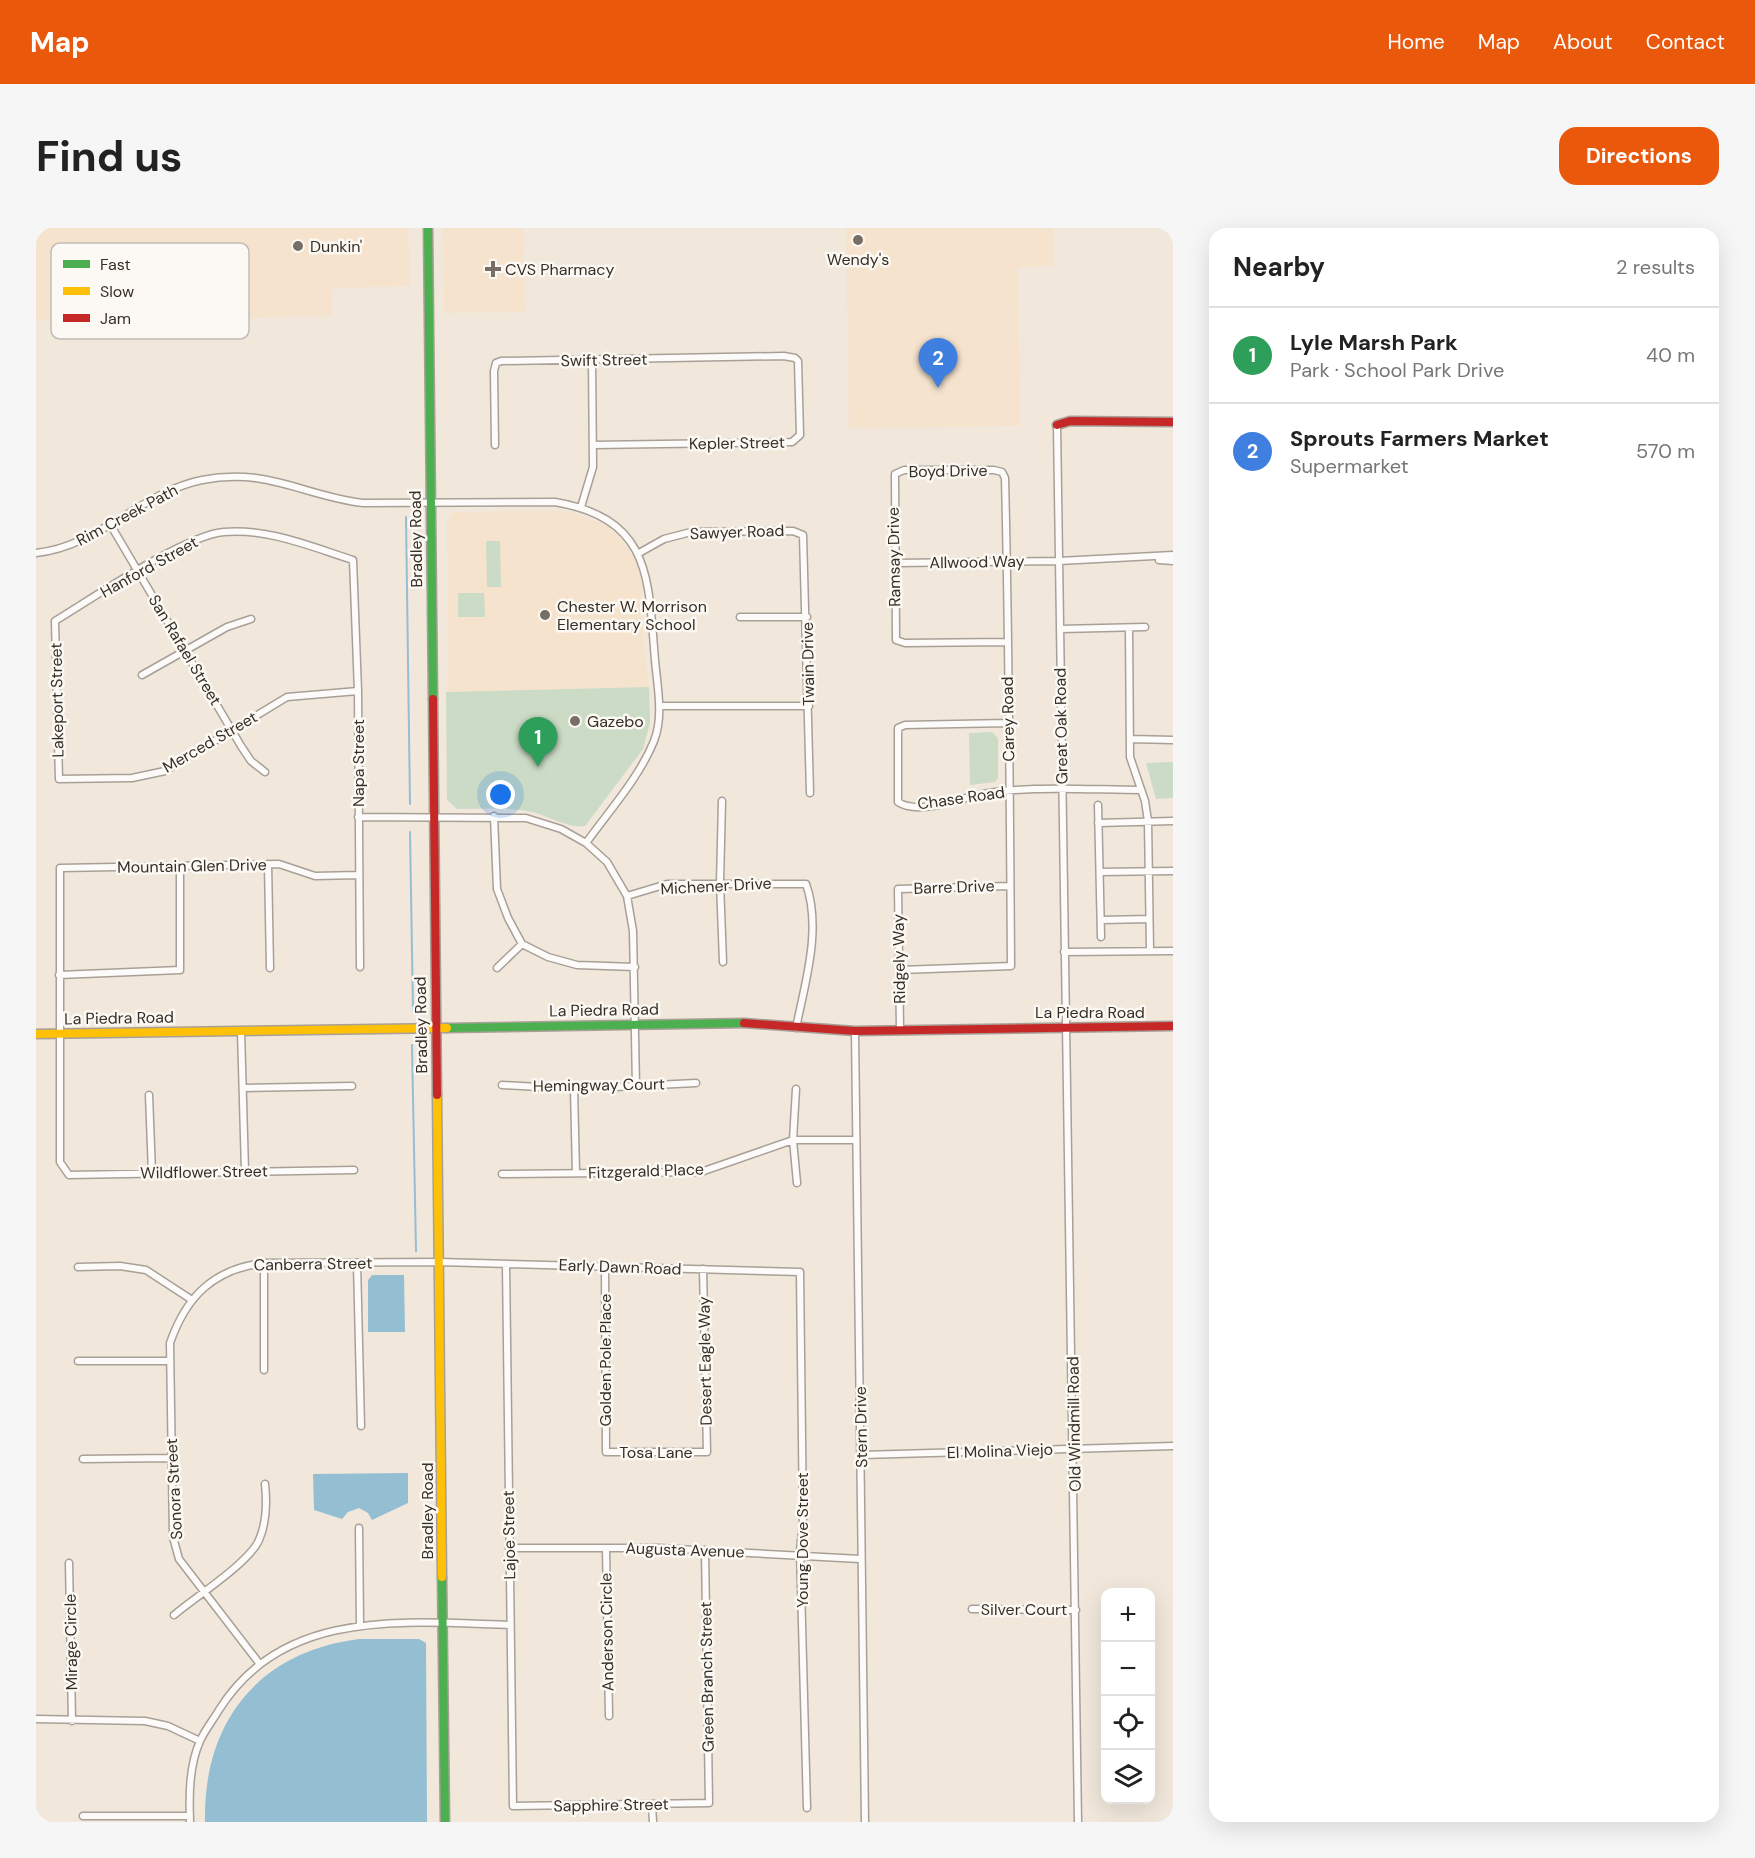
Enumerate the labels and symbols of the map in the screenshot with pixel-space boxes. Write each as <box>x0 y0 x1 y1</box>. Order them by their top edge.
marker: Wendy's <box>851 233 865 247</box>
place label: Dunkin' <box>310 236 362 257</box>
marker: Dunkin' <box>291 239 305 253</box>
legend <box>51 243 249 339</box>
place label: Wendy's <box>827 249 889 270</box>
text: Fast <box>100 254 131 275</box>
place label: CVS Pharmacy <box>505 259 614 280</box>
marker: CVS Pharmacy <box>486 262 500 276</box>
text: Slow <box>100 281 134 302</box>
text: Jam <box>100 308 131 329</box>
pin: 2 <box>918 338 958 388</box>
street label: Swift Street <box>561 349 647 371</box>
street label: Kepler Street <box>689 432 785 454</box>
street label: Boyd Drive <box>908 460 988 482</box>
street label: Rim Creek Path <box>72 479 182 551</box>
street label: Bradley Road <box>405 490 427 588</box>
street label: Ramsay Drive <box>883 507 905 607</box>
street label: Sawyer Road <box>689 520 785 544</box>
street label: Hanford Street <box>96 531 202 603</box>
street label: Allwood Way <box>929 551 1025 573</box>
street label: San Rafael Street <box>144 591 226 709</box>
place label: Chester W. Morrison Elementary School <box>557 596 707 635</box>
marker: Chester W. Morrison Elementary School <box>538 608 552 622</box>
street label: Twain Drive <box>797 622 819 706</box>
street label: Lakeport Street <box>45 642 69 758</box>
street label: Great Oak Road <box>1049 668 1073 784</box>
street label: Carey Road <box>997 676 1019 762</box>
street label: Merced Street <box>159 706 261 778</box>
place label: Gazebo <box>587 711 644 732</box>
marker: Gazebo <box>568 714 582 728</box>
pin: 1 <box>518 718 558 767</box>
street label: Napa Street <box>348 719 369 807</box>
your location <box>486 780 515 809</box>
street label: Chase Road <box>916 781 1006 815</box>
street label: Mountain Glen Drive <box>117 854 267 878</box>
street label: Michener Drive <box>660 873 772 899</box>
street label: Barre Drive <box>913 875 995 899</box>
street label: Ridgely Way <box>888 914 910 1004</box>
street label: Bradley Road <box>410 976 432 1074</box>
street label: La Piedra Road <box>549 999 659 1021</box>
street label: La Piedra Road <box>1035 1002 1145 1023</box>
street label: La Piedra Road <box>64 1007 174 1029</box>
street label: Hemingway Court <box>533 1073 665 1097</box>
street label: Fitzgerald Place <box>588 1158 704 1184</box>
street label: Wildflower Street <box>140 1160 268 1184</box>
street label: Canberra Street <box>254 1252 372 1276</box>
street label: Early Dawn Road <box>558 1254 682 1280</box>
street label: Golden Pole Place <box>595 1294 616 1426</box>
street label: Desert Eagle Way <box>693 1296 717 1426</box>
street label: Old Windmill Road <box>1062 1356 1086 1492</box>
street label: Stern Drive <box>850 1386 872 1468</box>
street label: Sonora Street <box>161 1438 187 1540</box>
street label: El Molina Viejo <box>946 1439 1054 1463</box>
street label: Tosa Lane <box>619 1442 693 1463</box>
street label: Bradley Road <box>417 1462 438 1560</box>
street label: Young Dove Street <box>792 1472 813 1608</box>
street label: Lajoe Street <box>498 1490 520 1580</box>
street label: Augusta Avenue <box>625 1537 745 1563</box>
street label: Anderson Circle <box>595 1573 619 1691</box>
street label: Mirage Circle <box>60 1594 82 1690</box>
street label: Silver Court <box>981 1599 1067 1620</box>
street label: Green Branch Street <box>695 1601 719 1753</box>
street label: Sapphire Street <box>553 1793 669 1817</box>

